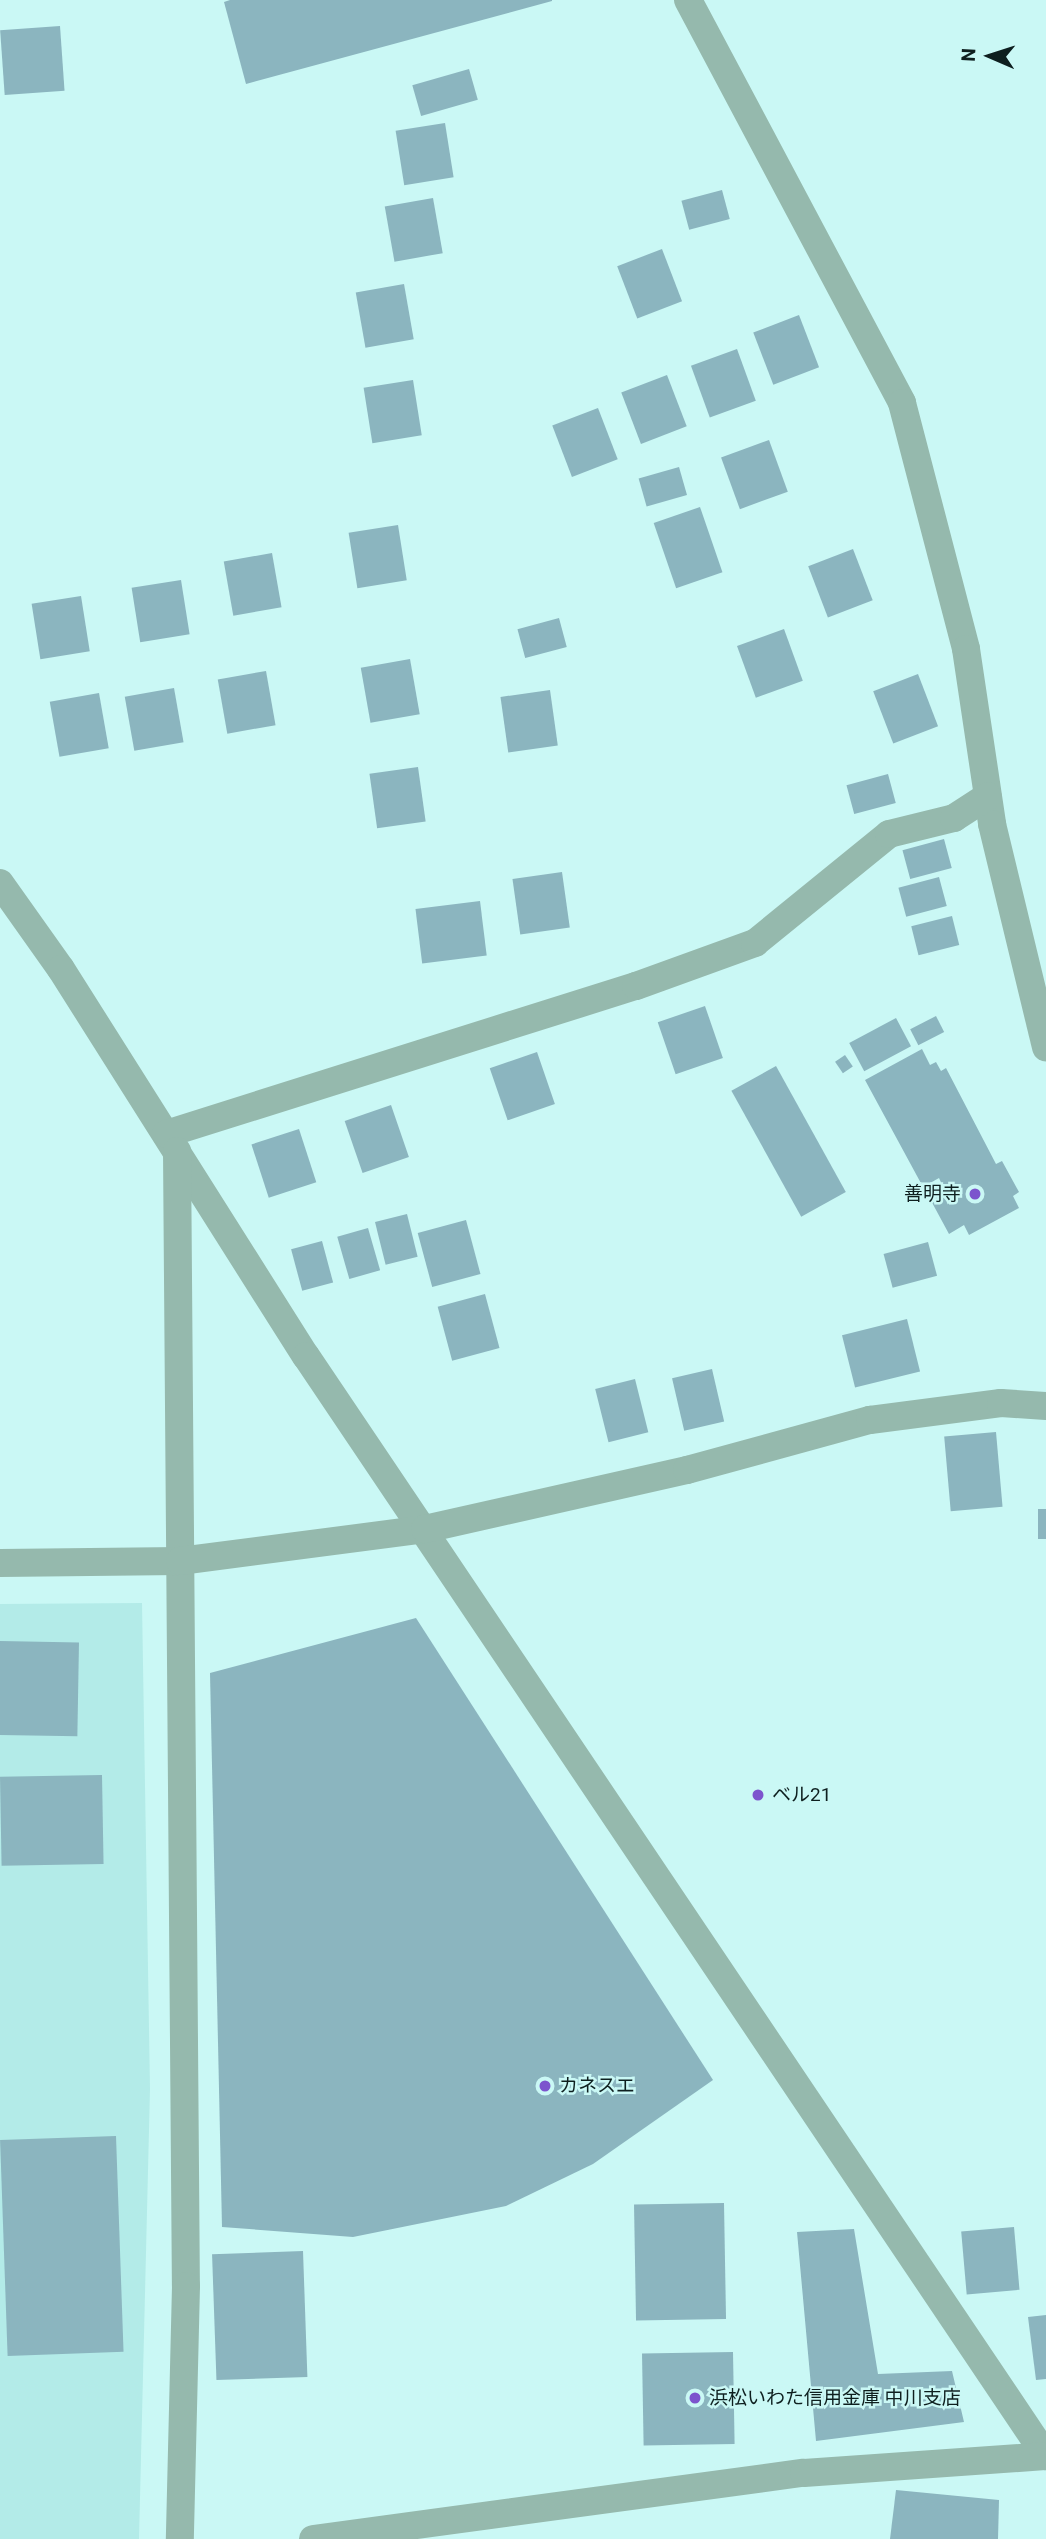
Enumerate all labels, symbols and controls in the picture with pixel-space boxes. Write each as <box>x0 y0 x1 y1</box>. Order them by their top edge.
north arrow <box>955 21 1025 91</box>
text: N <box>957 48 980 62</box>
place label: 善明寺 <box>904 1183 961 1205</box>
marker: 善明寺 <box>967 1186 983 1202</box>
place label: ベル21 <box>772 1784 831 1806</box>
marker: ベル21 <box>750 1787 766 1803</box>
place label: カネスエ <box>559 2075 635 2097</box>
marker: カネスエ <box>537 2078 553 2094</box>
place label: 浜松いわた信用金庫 中川支店 <box>709 2387 961 2409</box>
marker: 浜松いわた信用金庫 中川支店 <box>687 2390 703 2406</box>

